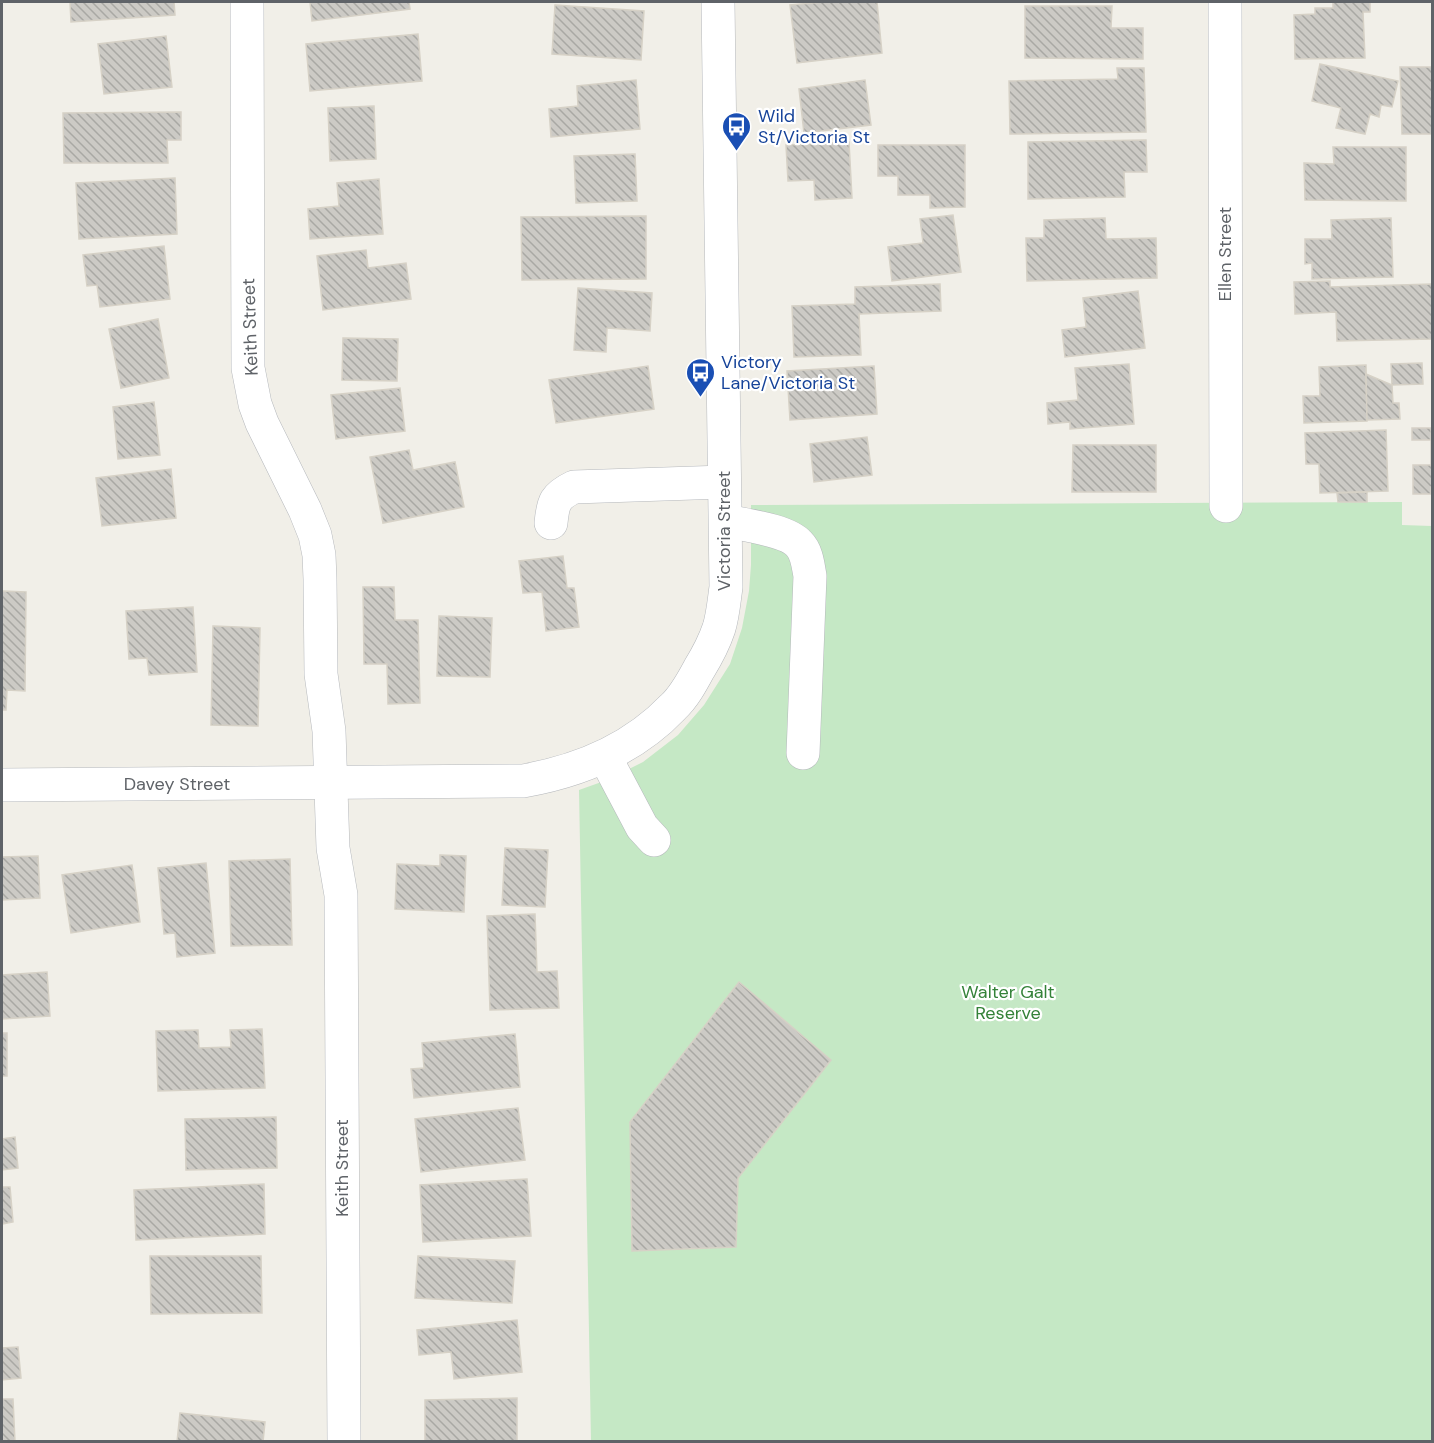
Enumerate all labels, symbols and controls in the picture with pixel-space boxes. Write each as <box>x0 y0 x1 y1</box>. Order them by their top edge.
place label: Wild St/Victoria St <box>758 104 870 149</box>
bus stop icon: Wild St/Victoria St <box>721 110 753 152</box>
street label: Ellen Street <box>1213 207 1237 301</box>
street label: Keith Street <box>236 278 264 376</box>
place label: Victory Lane/Victoria St <box>721 350 855 395</box>
bus stop icon: Victory Lane/Victoria St <box>684 356 716 398</box>
street label: Victoria Street <box>712 471 736 591</box>
street label: Davey Street <box>124 772 230 796</box>
park label: Walter Galt Reserve <box>961 980 1055 1025</box>
street label: Keith Street <box>330 1119 354 1217</box>

